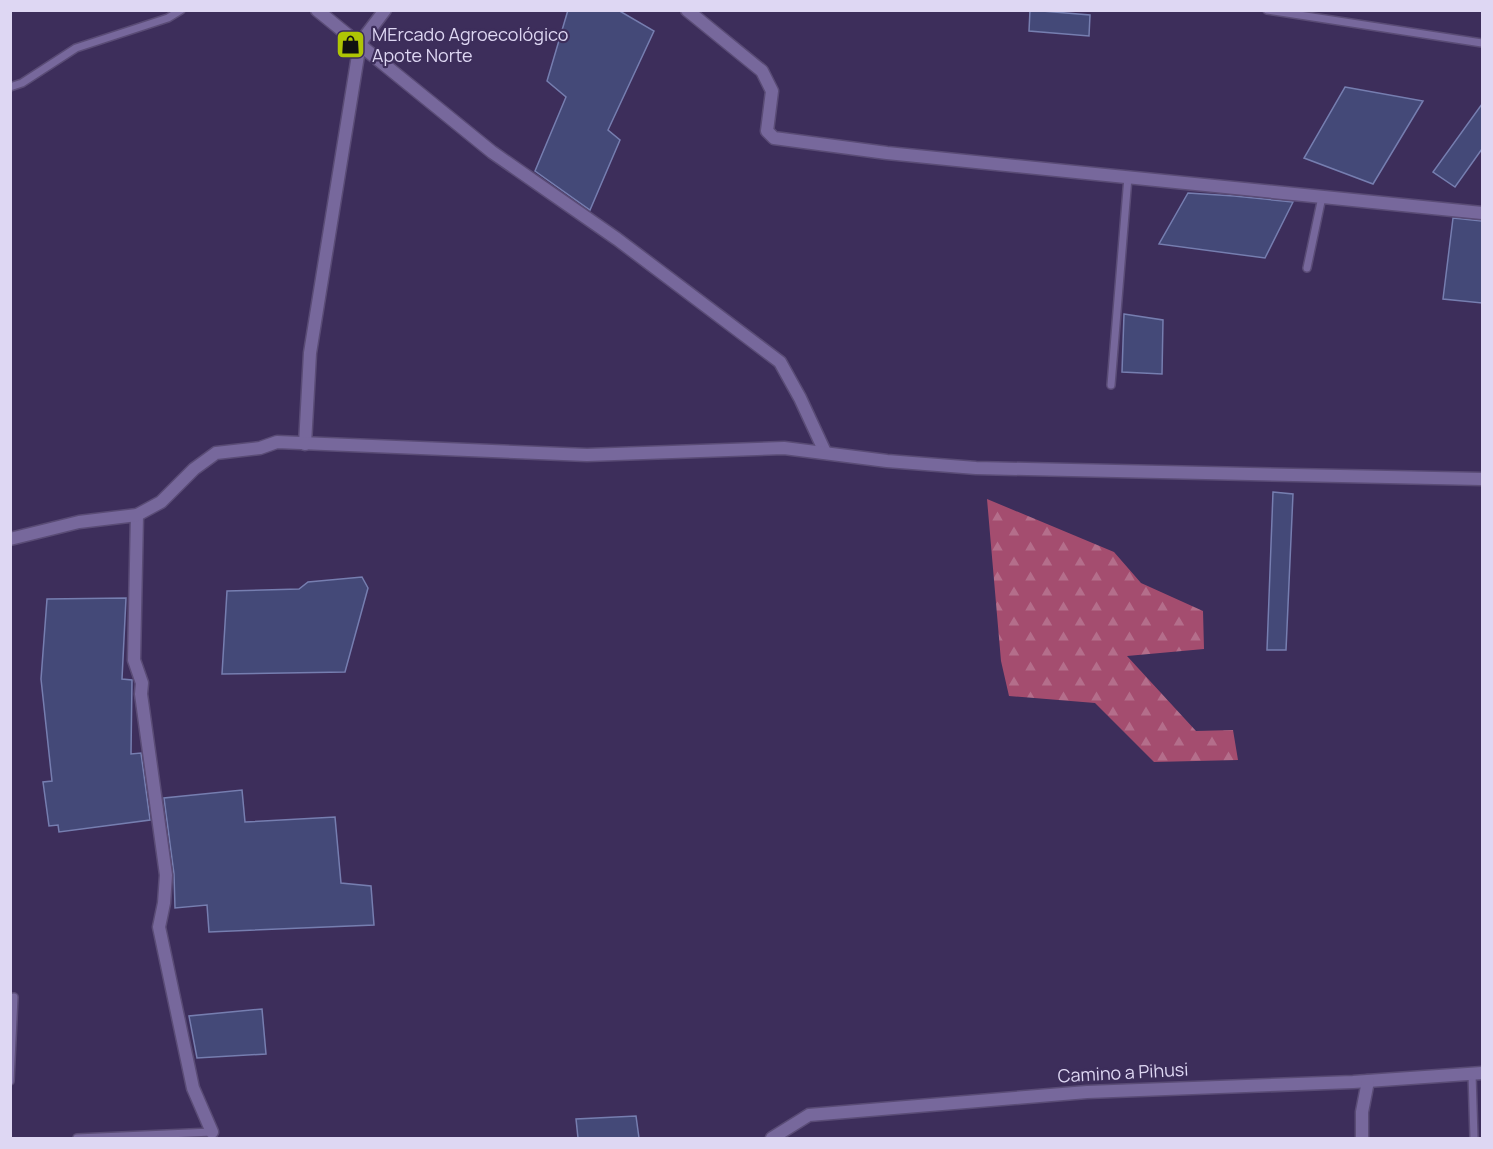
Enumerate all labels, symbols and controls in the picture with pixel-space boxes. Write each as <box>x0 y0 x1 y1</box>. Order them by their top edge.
place label: MErcado Agroecológico Apote Norte <box>372 22 568 67</box>
shop icon: MErcado Agroecológico Apote Norte <box>335 29 367 61</box>
street label: Camino a Pihusi <box>1057 1057 1189 1087</box>

